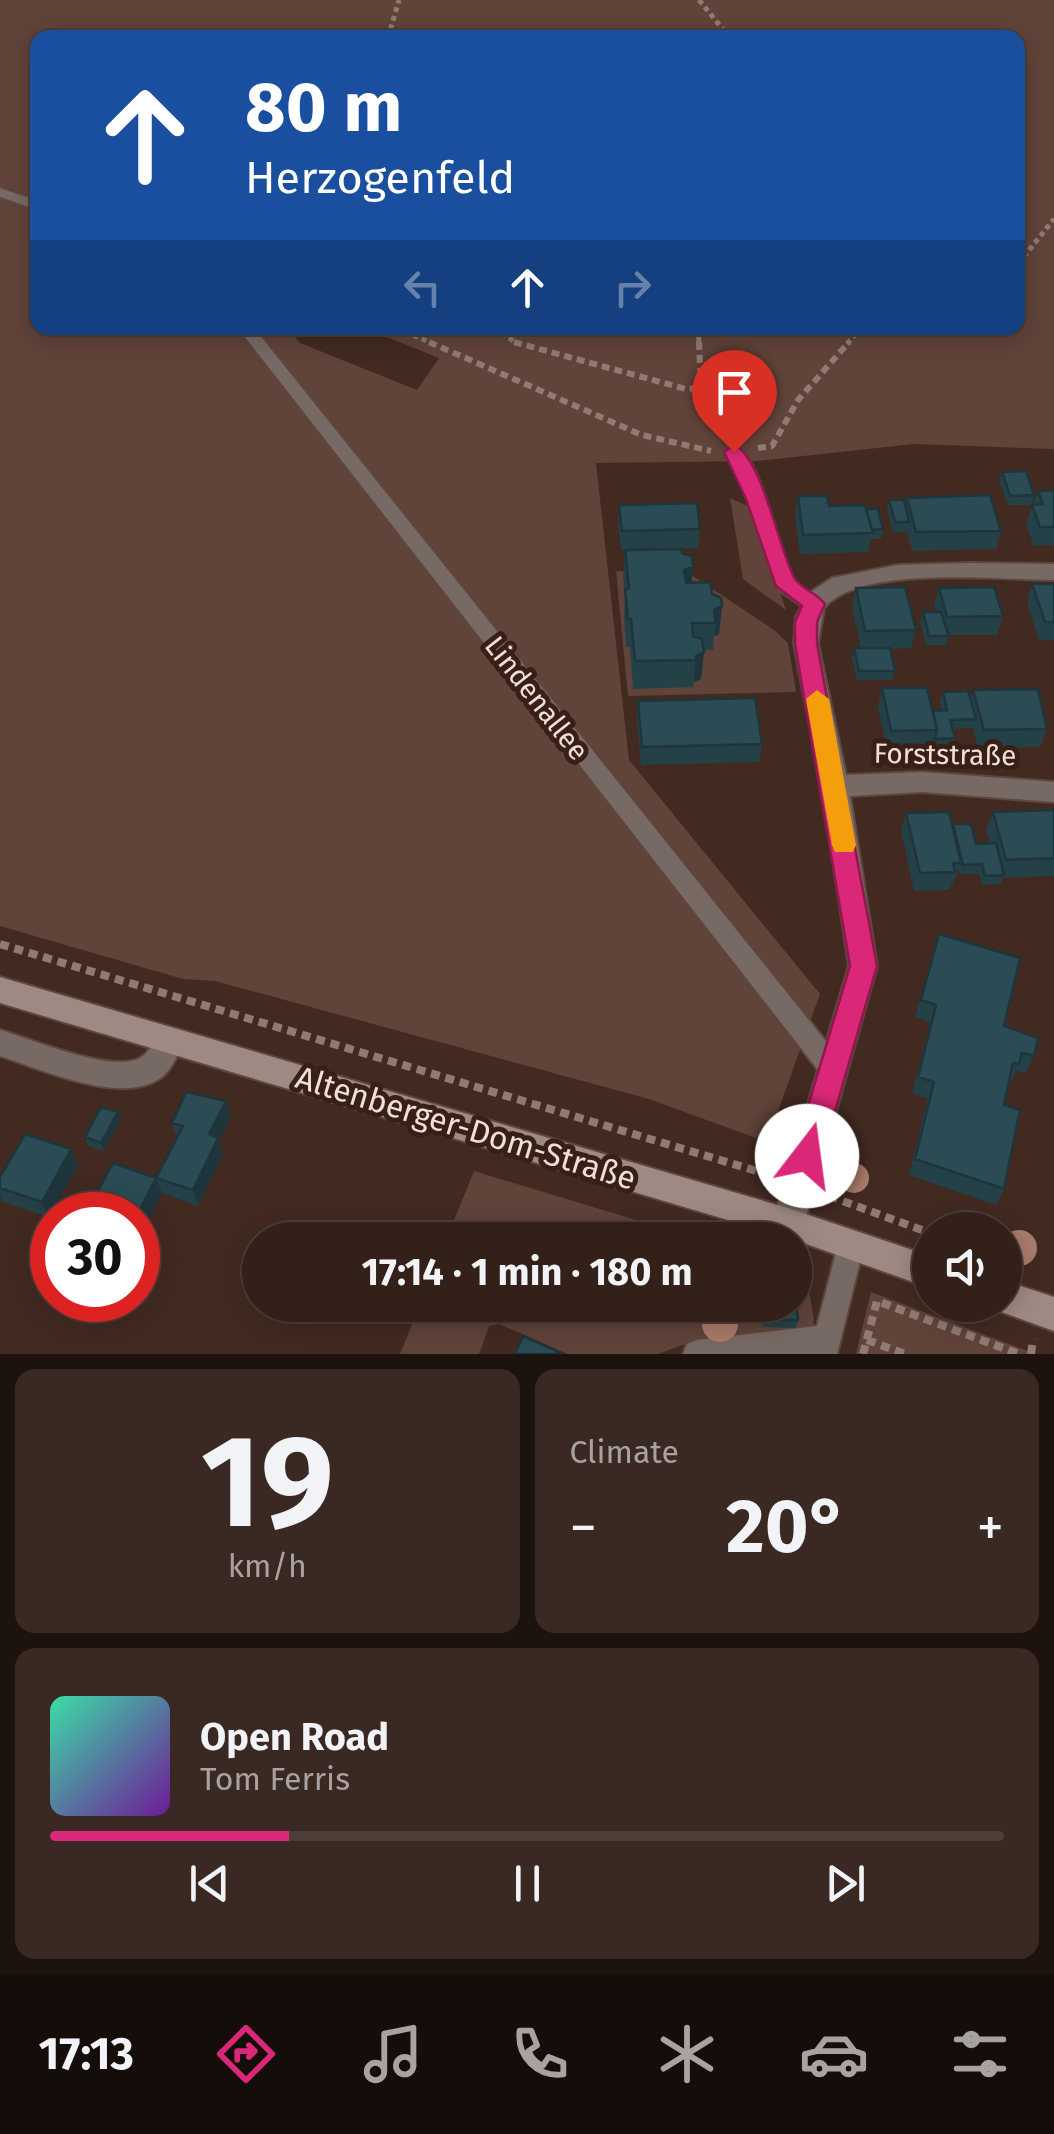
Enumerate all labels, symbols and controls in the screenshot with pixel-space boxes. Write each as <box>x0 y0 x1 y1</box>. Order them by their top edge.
text: 80 m <box>245 66 402 150</box>
icon: ahead <box>80 70 210 200</box>
text: Herzogenfeld <box>245 151 515 205</box>
icon: left <box>395 260 450 315</box>
icon: ahead <box>500 260 555 315</box>
icon: right <box>605 260 660 315</box>
pin <box>692 350 777 453</box>
icon: arrive <box>707 365 762 420</box>
street label: Lindenallee <box>478 630 595 767</box>
street label: Forststraße <box>873 737 1017 772</box>
street label: Altenberger-Dom-Straße <box>291 1058 641 1198</box>
position arrow <box>755 1104 859 1208</box>
speed limit sign: 30 <box>30 1192 160 1322</box>
map controls <box>912 1212 1022 1322</box>
button: sound <box>912 1212 1022 1322</box>
text: 17:14 · 1 min · 180 m <box>361 1249 693 1295</box>
text: 19 <box>201 1404 334 1560</box>
text: Climate <box>570 1433 679 1471</box>
text: 20° <box>726 1482 848 1572</box>
text: − <box>570 1495 597 1561</box>
text: + <box>977 1495 1004 1561</box>
text: km/h <box>228 1547 307 1585</box>
text: Open Road <box>200 1714 389 1760</box>
text: Tom Ferris <box>200 1760 350 1798</box>
icon: previous <box>182 1856 237 1911</box>
icon: pause <box>500 1856 555 1911</box>
icon: next <box>818 1856 873 1911</box>
icon: directions <box>211 2019 281 2089</box>
icon: music <box>358 2019 428 2089</box>
icon: phone <box>505 2019 575 2089</box>
icon: climate <box>652 2019 722 2089</box>
icon: car <box>799 2019 869 2089</box>
icon: filters <box>945 2019 1015 2089</box>
text: 17:13 <box>38 2027 134 2081</box>

